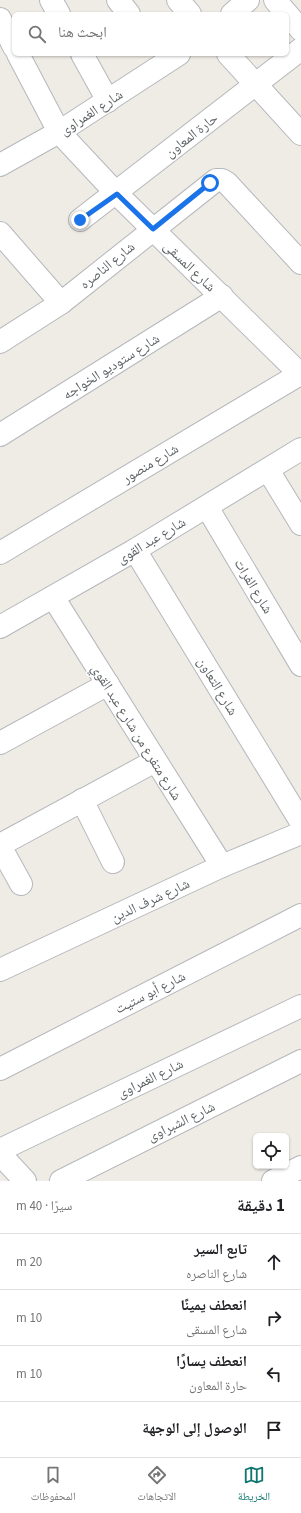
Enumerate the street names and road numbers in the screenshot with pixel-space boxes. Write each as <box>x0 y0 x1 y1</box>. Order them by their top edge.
street label: شارع الغمراوى <box>56 85 127 141</box>
street label: حارة المعاون <box>161 109 222 163</box>
street label: شارع الناصره <box>76 237 139 294</box>
street label: شارع المسقى <box>159 237 220 297</box>
street label: شارع ستوديو الخواجه <box>59 329 164 405</box>
street label: شارع منصور <box>118 439 183 489</box>
street label: شارع عبد القوى <box>113 512 190 569</box>
street label: شارع الفرات <box>229 555 277 618</box>
street label: شارع التعاون <box>192 654 242 719</box>
street label: شارع متفرع من شارع عبد القوي <box>85 660 186 805</box>
street label: شارع شرف الدين <box>108 874 193 928</box>
street label: شارع أبو ستيت <box>112 967 189 1019</box>
street label: شارع الغمراوى <box>114 1054 187 1104</box>
street label: شارع الشبراوى <box>144 1097 219 1147</box>

